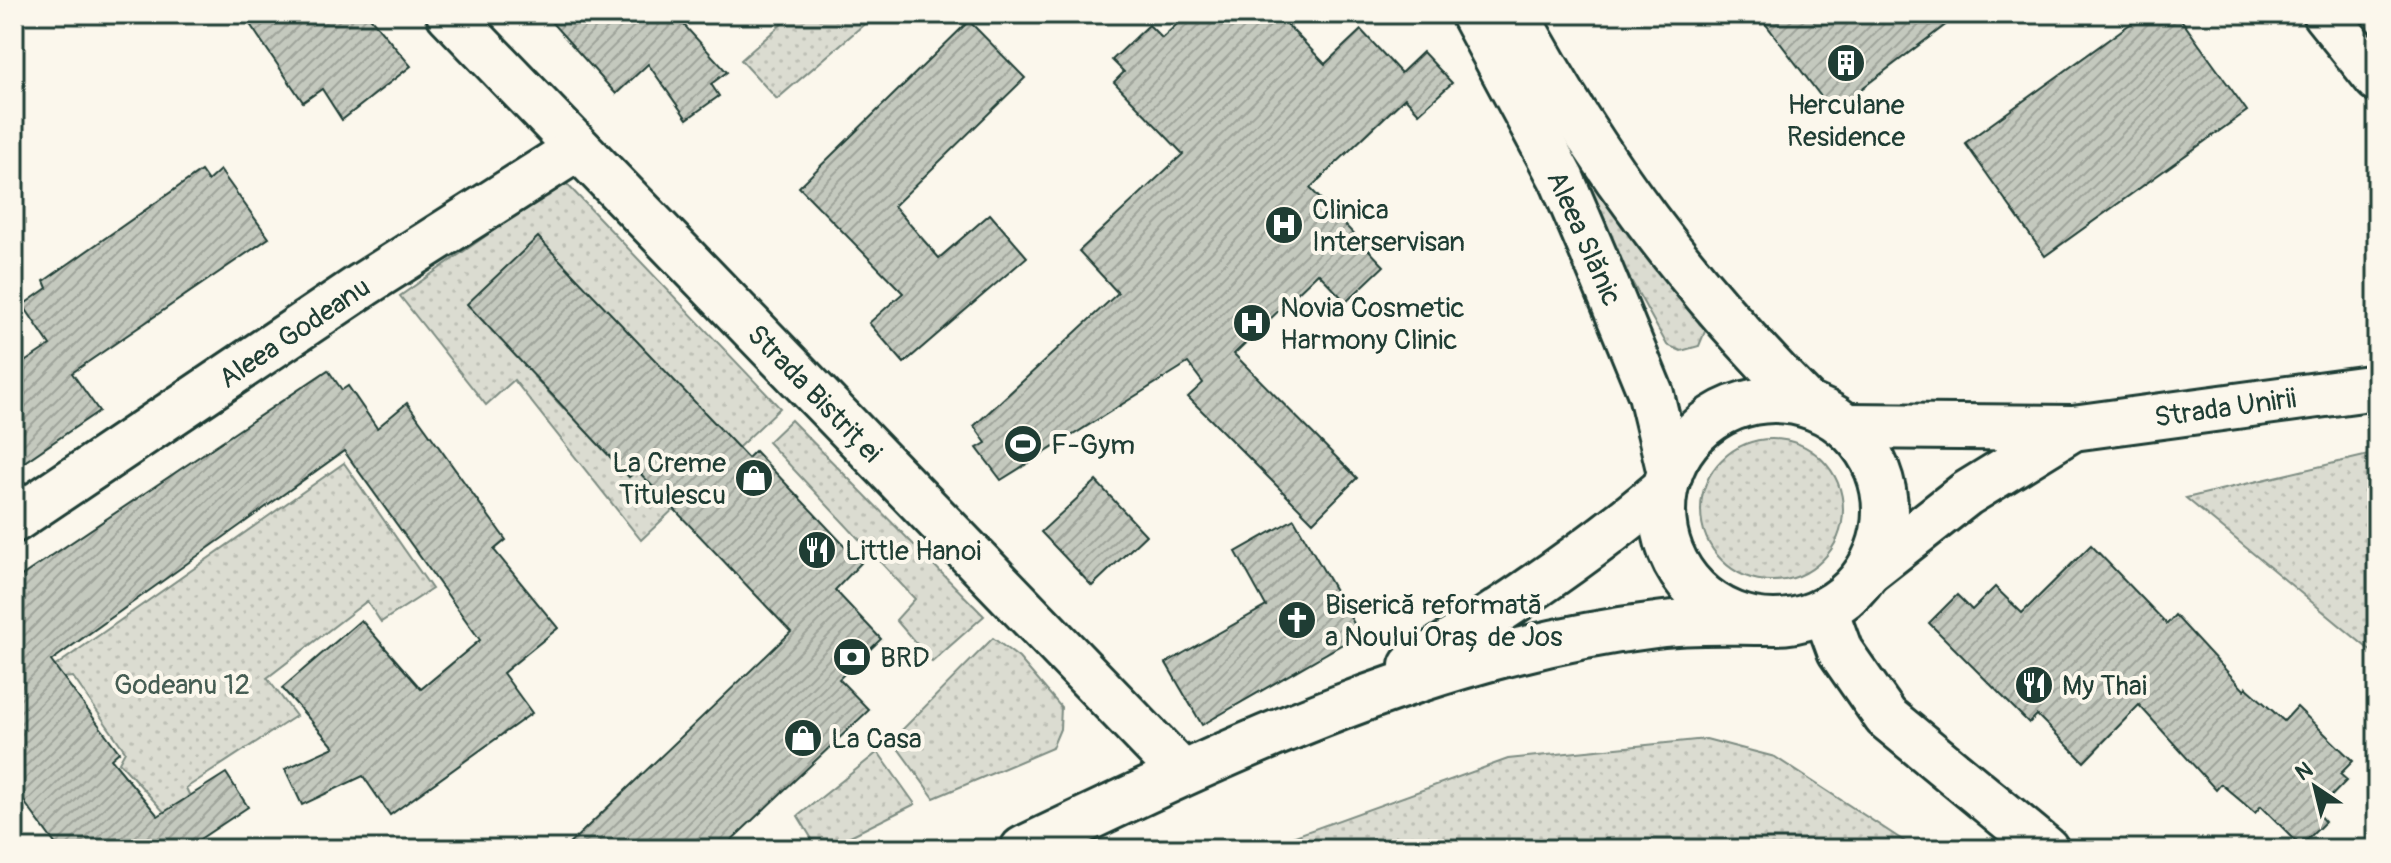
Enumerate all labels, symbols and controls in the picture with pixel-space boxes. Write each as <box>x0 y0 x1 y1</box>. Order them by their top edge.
building icon: Herculane Residence <box>1825 42 1867 84</box>
place label: Herculane Residence <box>1787 88 1906 155</box>
street label: Aleea Slănic <box>1538 166 1629 312</box>
place label: Clinica Interservisan <box>1312 193 1465 260</box>
hospital icon: Clinica Interservisan <box>1263 204 1305 246</box>
street label: Aleea Godeanu <box>212 270 377 397</box>
place label: Novia Cosmetic Harmony Clinic <box>1280 291 1465 358</box>
hospital icon: Novia Cosmetic Harmony Clinic <box>1231 302 1273 344</box>
street label: Strada Bistriței <box>739 318 889 470</box>
street label: Strada Unirii <box>2152 381 2298 436</box>
sports icon: F-Gym <box>1002 423 1044 465</box>
place label: F-Gym <box>1051 428 1135 463</box>
place label: La Creme Titulescu <box>612 446 726 513</box>
shop icon: La Creme Titulescu <box>733 457 775 499</box>
restaurant icon: Little Hanoi <box>796 529 838 571</box>
place label: Little Hanoi <box>845 534 981 569</box>
place label: Biserică reformată a Noului Oraș de Jos <box>1325 588 1563 655</box>
church icon: Biserică reformată a Noului Oraș de Jos <box>1276 599 1318 641</box>
bank icon: BRD <box>831 636 873 678</box>
place label: BRD <box>880 641 930 676</box>
restaurant icon: My Thai <box>2013 664 2055 706</box>
park label: Godeanu 12 <box>114 668 250 703</box>
place label: My Thai <box>2062 669 2147 704</box>
shop icon: La Casa <box>782 717 824 759</box>
place label: La Casa <box>831 722 922 757</box>
north arrow <box>2275 747 2355 827</box>
text: N <box>2290 756 2318 787</box>

